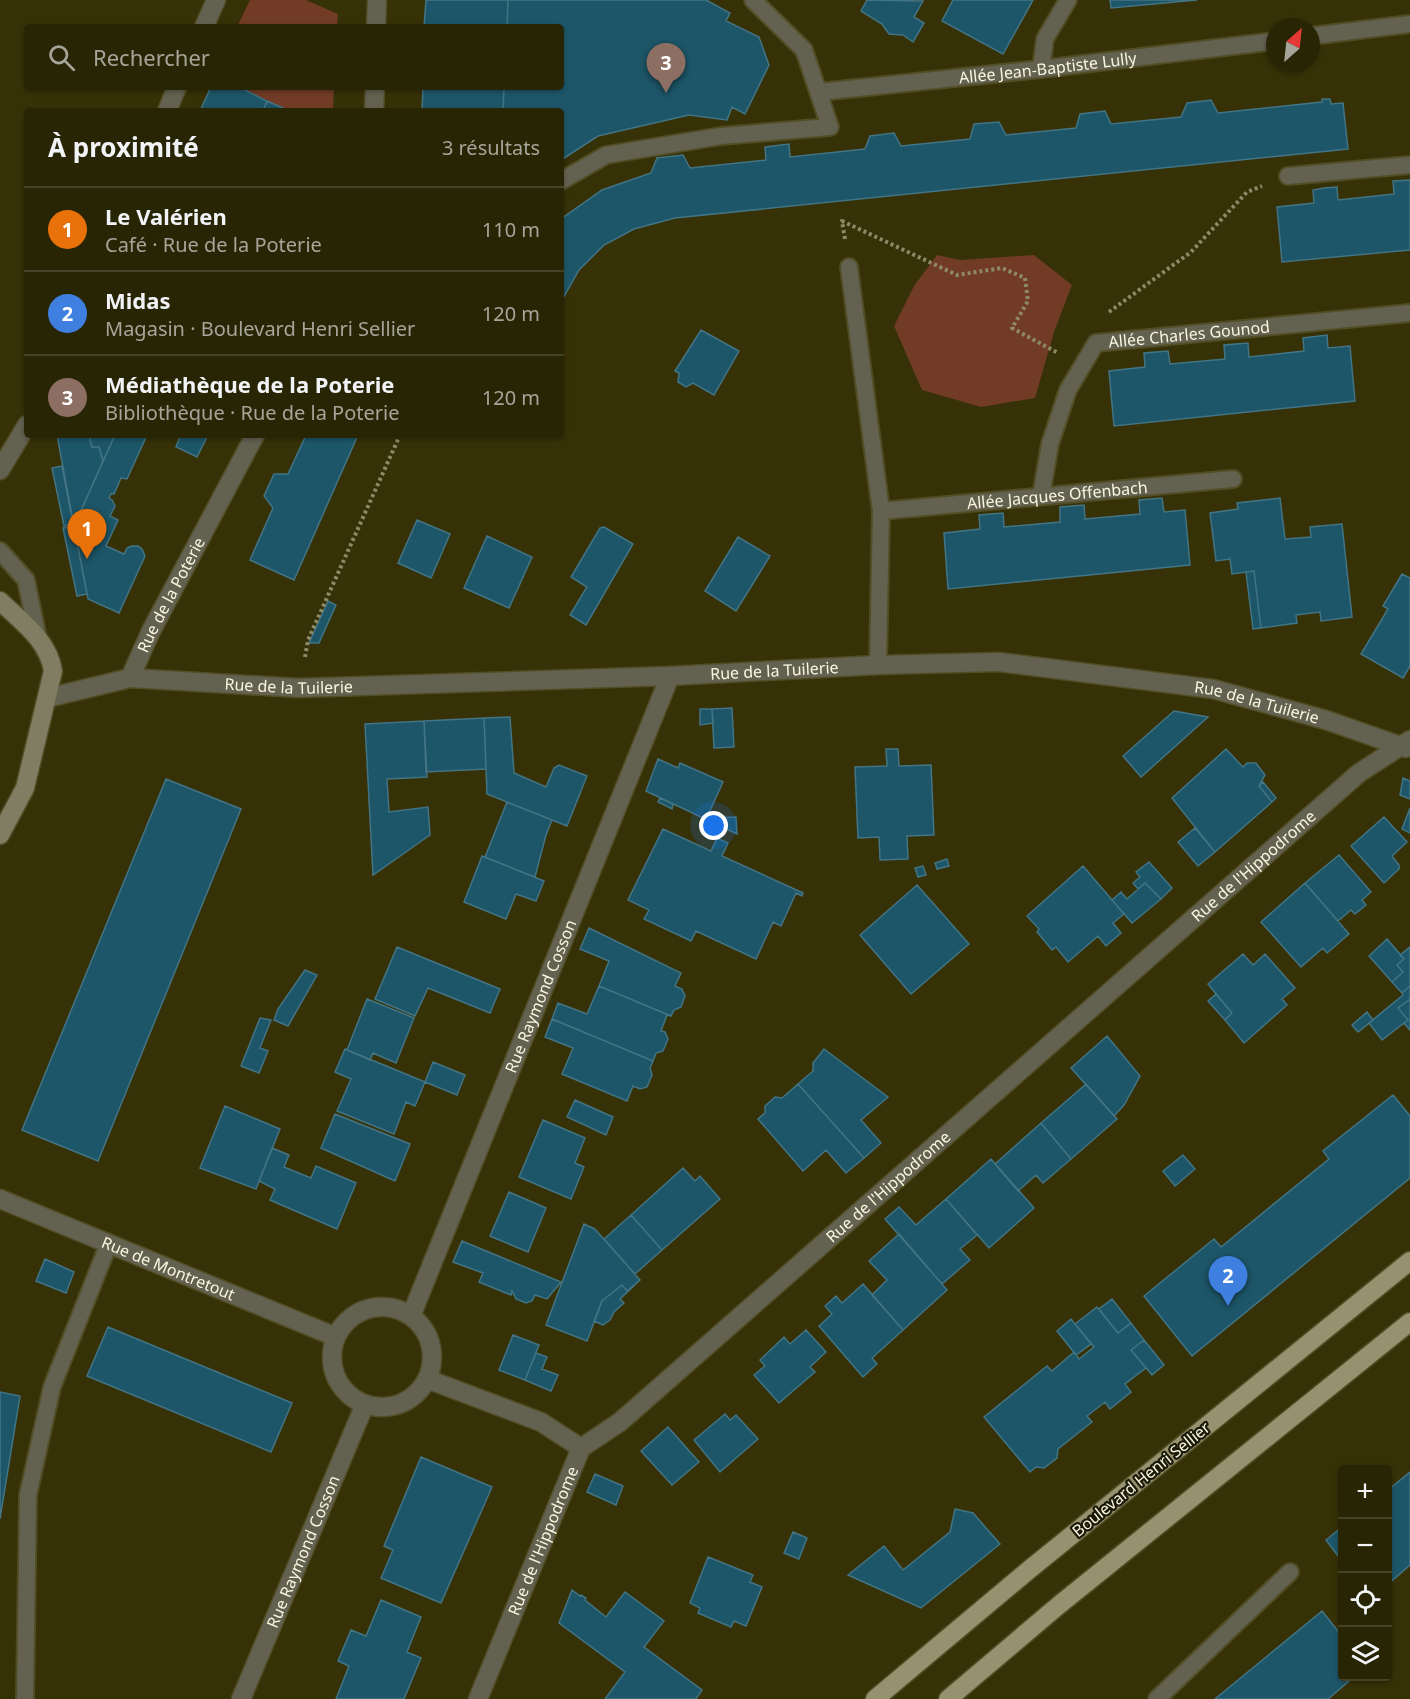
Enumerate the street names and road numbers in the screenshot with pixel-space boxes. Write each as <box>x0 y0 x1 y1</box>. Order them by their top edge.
street label: Allée Jean-Baptiste Lully <box>958 47 1139 88</box>
street label: Allée Charles Gounod <box>1107 315 1271 353</box>
street label: Allée Jacques Offenbach <box>966 476 1149 514</box>
street label: Rue de la Poterie <box>132 533 210 656</box>
street label: Rue de la Tuilerie <box>710 656 839 685</box>
street label: Rue de la Tuilerie <box>224 673 353 699</box>
street label: Rue de la Tuilerie <box>1193 676 1322 729</box>
street label: Rue de l'Hippodrome <box>1186 805 1320 927</box>
street label: Rue Raymond Cosson <box>500 916 581 1076</box>
street label: Rue de l'Hippodrome <box>821 1126 955 1247</box>
street label: Rue de Montretout <box>98 1231 239 1305</box>
street label: Boulevard Henri Sellier <box>1067 1416 1215 1542</box>
street label: Rue de l'Hippodrome <box>503 1463 583 1619</box>
street label: Rue Raymond Cosson <box>261 1472 345 1631</box>

